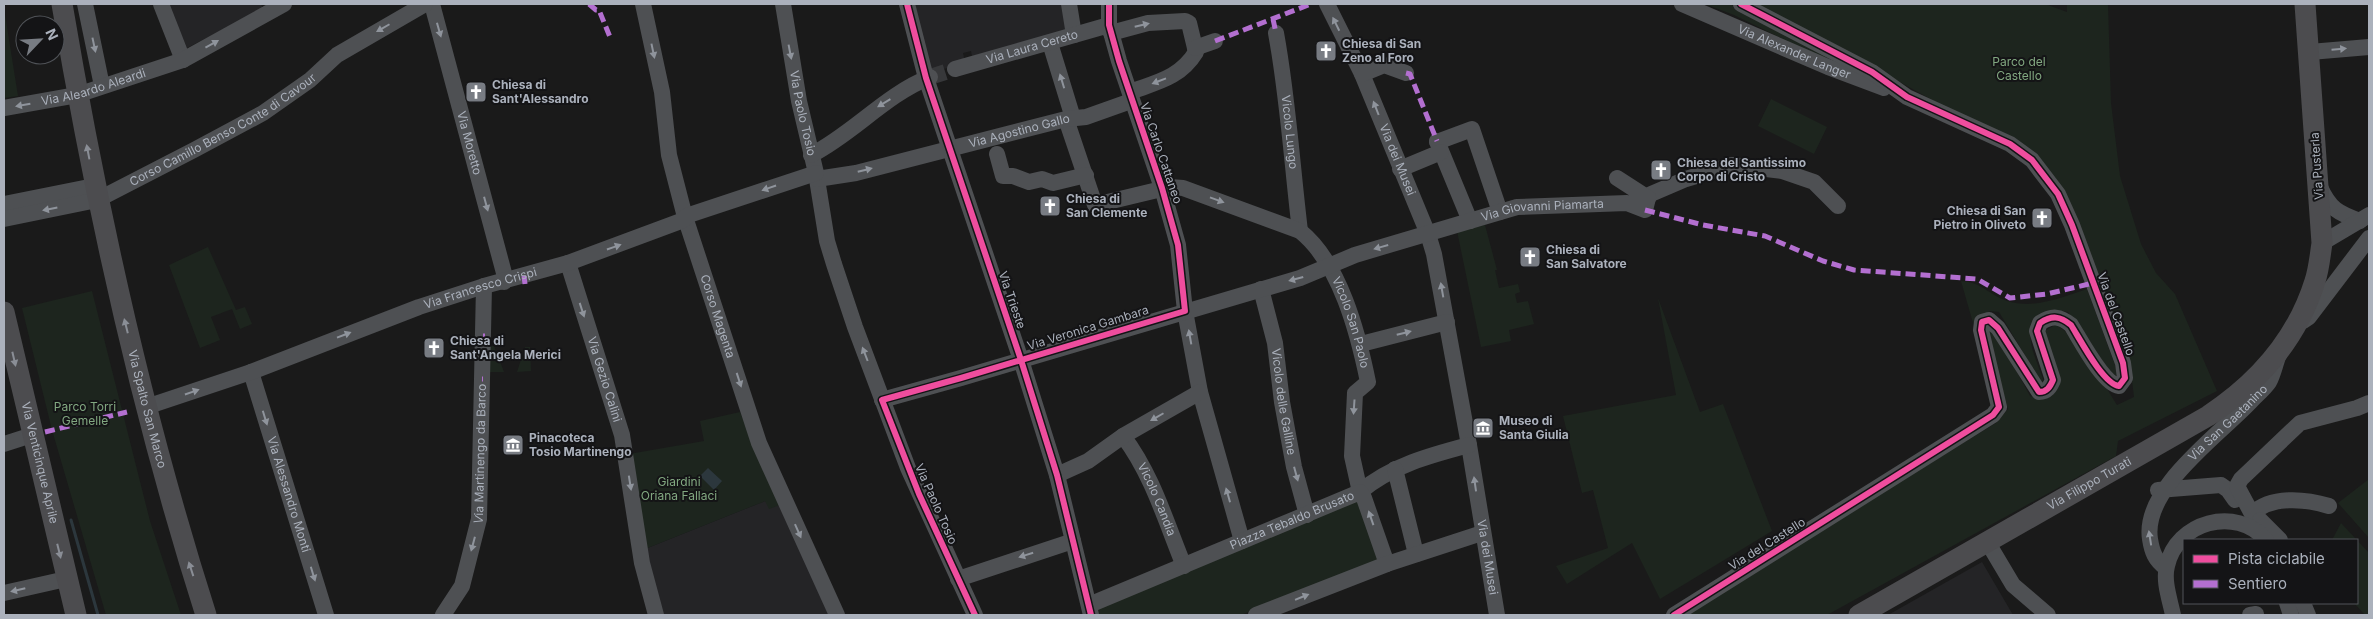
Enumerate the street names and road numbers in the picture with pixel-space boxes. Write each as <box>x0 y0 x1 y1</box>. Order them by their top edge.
street label: Via Alexander Langer <box>1735 21 1853 82</box>
street label: Via Laura Cereto <box>984 26 1079 67</box>
street label: Via Aleardo Aleardi <box>40 65 148 108</box>
street label: Via Paolo Tosio <box>787 69 820 157</box>
street label: Corso Camillo Benso Conte di Cavour <box>127 70 319 189</box>
street label: Vicolo Lungo <box>1278 94 1301 170</box>
street label: Via Carlo Cattaneo <box>1137 100 1186 205</box>
street label: Via Moretto <box>454 109 485 176</box>
street label: Via Agostino Gallo <box>967 110 1071 151</box>
street label: Via dei Musei <box>1376 121 1419 198</box>
street label: Via Pusterla <box>2307 132 2326 200</box>
street label: Via Giovanni Piamarta <box>1479 196 1604 224</box>
street label: Via Francesco Crispi <box>422 264 538 312</box>
street label: Via Trieste <box>996 269 1029 331</box>
street label: Via del Castello <box>2094 270 2138 358</box>
street label: Corso Magenta <box>697 272 739 360</box>
street label: Vicolo San Paolo <box>1329 274 1373 369</box>
street label: Via Veronica Gambara <box>1025 302 1150 353</box>
street label: Via Gezio Calini <box>585 335 625 424</box>
street label: Vicolo delle Galline <box>1269 347 1300 456</box>
street label: Via Spalto San Marco <box>125 348 170 470</box>
street label: Via San Gaetanino <box>2185 381 2270 464</box>
street label: Via Martinengo da Barco <box>470 384 489 525</box>
street label: Via Venticinque Aprile <box>19 400 62 525</box>
street label: Via Alessandro Monti <box>264 434 314 554</box>
street label: Via Filippo Turati <box>2044 453 2134 513</box>
street label: Vicolo Candia <box>1135 460 1180 538</box>
street label: Via Paolo Tosio <box>912 461 961 547</box>
street label: Piazza Tebaldo Brusato <box>1227 487 1356 552</box>
street label: Via del Castello <box>1726 514 1808 573</box>
street label: Via dei Musei <box>1474 518 1502 596</box>

